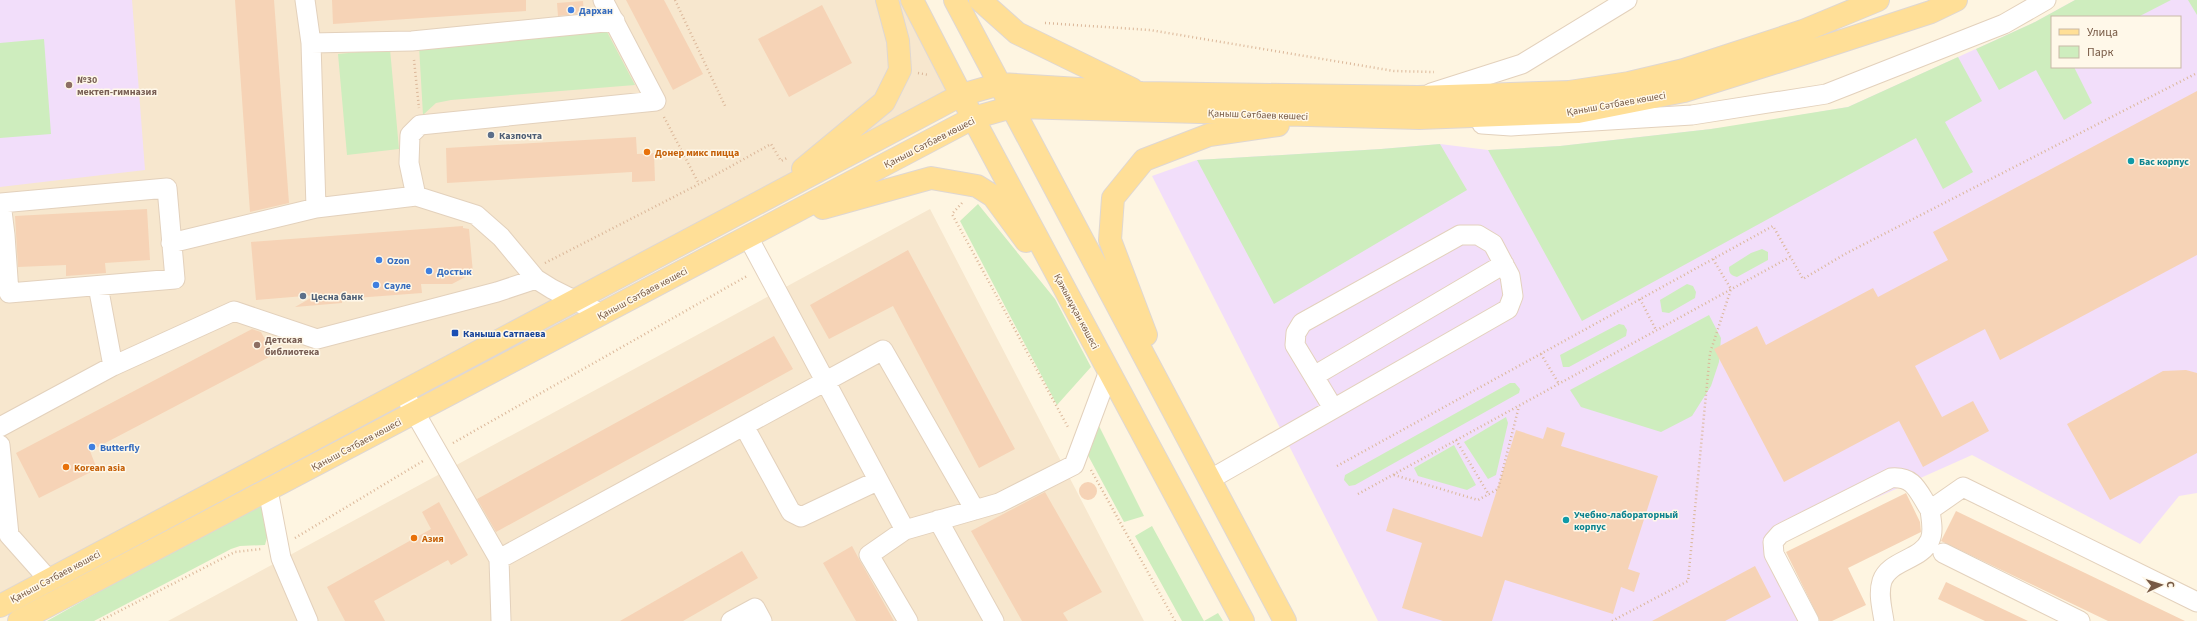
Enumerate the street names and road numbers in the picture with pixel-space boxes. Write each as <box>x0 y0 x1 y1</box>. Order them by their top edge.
street label: Қаныш Сәтбаев көшесі <box>1566 88 1667 120</box>
street label: Қаныш Сәтбаев көшесі <box>1208 106 1308 124</box>
street label: Қаныш Сәтбаев көшесі <box>882 114 977 172</box>
street label: Қаныш Сәтбаев көшесі <box>595 264 690 324</box>
street label: Қажымұқан көшесі <box>1050 271 1102 352</box>
street label: Қаныш Сәтбаев көшесі <box>309 415 404 475</box>
street label: Қаныш Сәтбаев көшесі <box>8 547 103 607</box>

